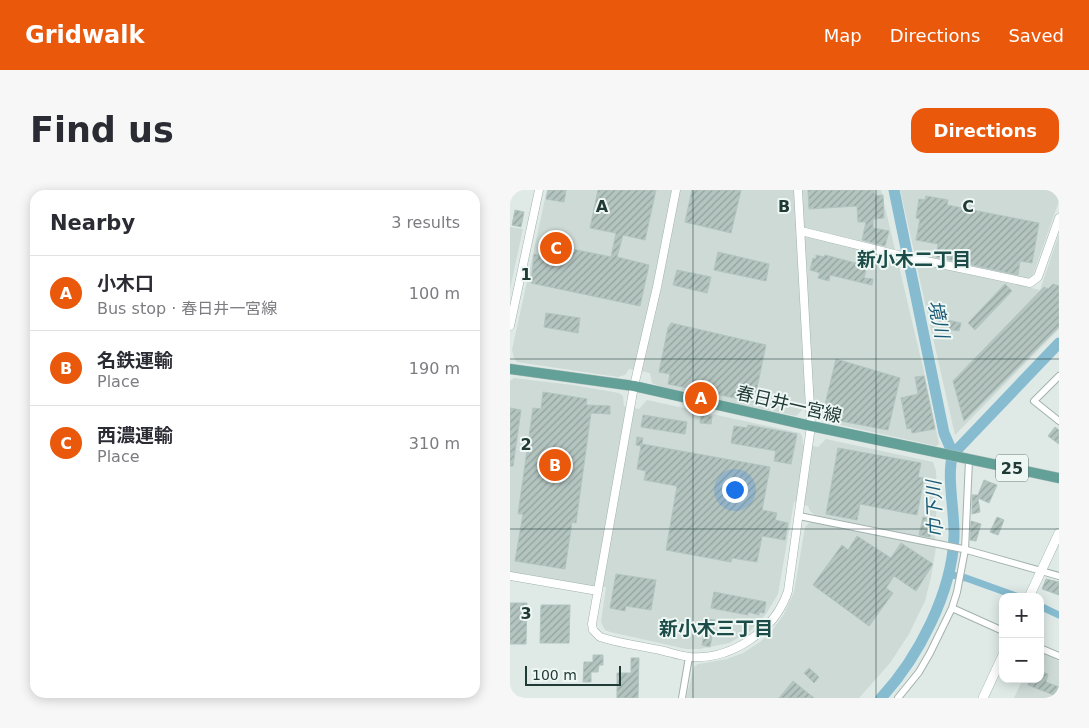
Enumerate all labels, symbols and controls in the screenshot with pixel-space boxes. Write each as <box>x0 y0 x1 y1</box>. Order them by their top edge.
text: Gridwalk <box>25 21 145 49</box>
text: Map <box>824 25 862 46</box>
text: Directions <box>890 25 980 46</box>
text: Saved <box>1008 25 1064 46</box>
button: Directions <box>911 108 1059 153</box>
text: Find us <box>30 110 174 150</box>
text: A <box>596 197 609 216</box>
text: B <box>778 197 790 216</box>
text: C <box>962 197 974 216</box>
text: Nearby <box>50 211 135 235</box>
text: 3 results <box>391 213 460 232</box>
pin: C <box>540 229 572 267</box>
district label: 新小木二丁目 <box>857 248 971 270</box>
text: 1 <box>520 265 532 284</box>
text: 小木口 <box>97 272 154 294</box>
text: A <box>60 284 72 303</box>
text: 100 m <box>409 284 460 303</box>
water label: 境川 <box>924 298 954 342</box>
text: Bus stop · 春日井一宮線 <box>97 299 277 318</box>
text: 名鉄運輸 <box>97 349 173 371</box>
text: B <box>60 359 72 378</box>
text: 190 m <box>409 359 460 378</box>
text: Place <box>97 372 140 391</box>
pin: A <box>685 379 717 417</box>
street label: 春日井一宮線 <box>734 382 844 426</box>
text: 西濃運輸 <box>97 424 173 446</box>
text: C <box>60 434 72 453</box>
text: 310 m <box>409 434 460 453</box>
text: 2 <box>520 435 532 454</box>
pin: B <box>539 446 571 484</box>
text: Place <box>97 447 140 466</box>
road number: 25 <box>996 454 1028 482</box>
your location <box>722 477 748 503</box>
water label: 巾下川 <box>922 478 946 538</box>
map controls <box>999 593 1044 683</box>
button: + <box>999 593 1044 638</box>
text: 3 <box>520 604 532 623</box>
district label: 新小木三丁目 <box>659 617 773 639</box>
button: − <box>999 638 1044 683</box>
scale bar <box>525 663 621 686</box>
text: 100 m <box>532 667 577 683</box>

